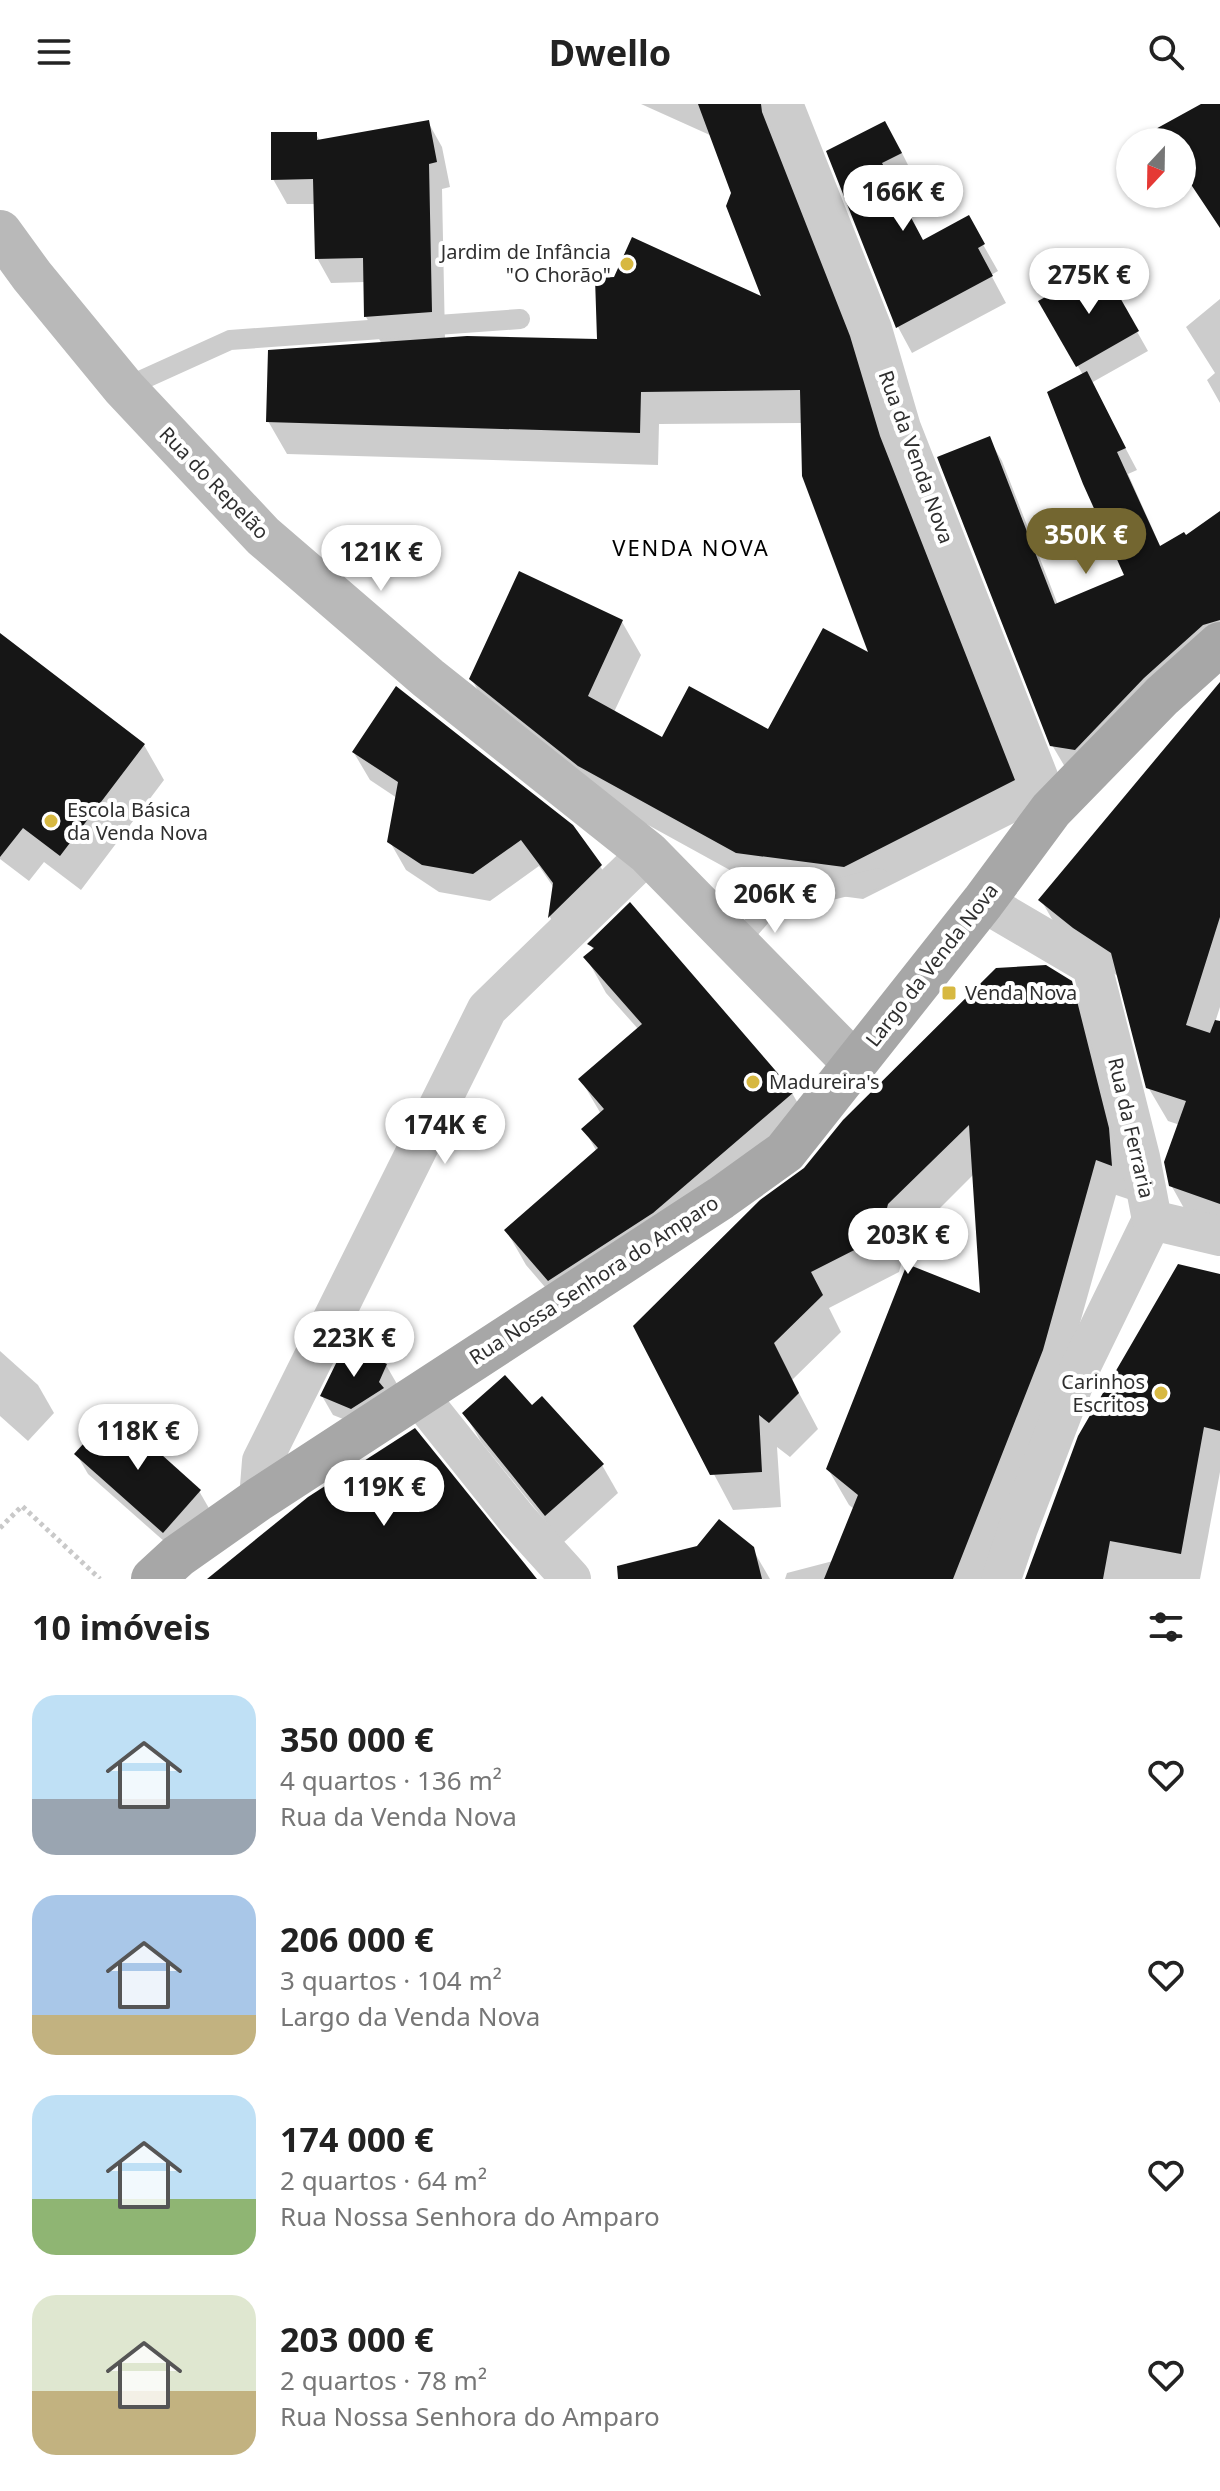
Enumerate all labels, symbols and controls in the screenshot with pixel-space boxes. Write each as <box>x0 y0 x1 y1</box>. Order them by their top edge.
text: Dwello <box>549 28 671 77</box>
icon: menu <box>32 30 76 74</box>
icon: search <box>1144 30 1188 74</box>
north arrow <box>1116 128 1196 208</box>
map controls <box>1116 128 1196 208</box>
pin: 166K € <box>838 165 968 233</box>
text: 166K € <box>861 173 945 209</box>
place label: Jardim de Infância "O Chorão" <box>439 238 611 288</box>
pin: 275K € <box>1024 248 1154 316</box>
marker: Jardim de Infância "O Chorão" <box>618 255 636 273</box>
text: 275K € <box>1047 256 1131 292</box>
street label: Rua da Venda Nova <box>873 367 960 547</box>
street label: Rua do Repelão <box>154 421 275 545</box>
pin: 350K € <box>1021 508 1151 576</box>
text: 350K € <box>1044 516 1128 552</box>
pin: 121K € <box>316 525 446 593</box>
district label: VENDA NOVA <box>612 532 770 562</box>
text: 121K € <box>339 533 423 569</box>
place label: Escola Básica da Venda Nova <box>67 796 208 846</box>
marker: Escola Básica da Venda Nova <box>42 812 60 830</box>
pin: 206K € <box>710 867 840 935</box>
text: 206K € <box>733 875 817 911</box>
street label: Largo da Venda Nova <box>859 877 1004 1052</box>
place label: Venda Nova <box>965 979 1077 1006</box>
marker: Venda Nova <box>940 984 958 1002</box>
street label: Rua da Ferraria <box>1102 1055 1161 1201</box>
place label: Madureira's <box>769 1068 880 1095</box>
marker: Madureira's <box>744 1073 762 1091</box>
pin: 174K € <box>380 1098 510 1166</box>
text: 174K € <box>403 1106 487 1142</box>
street label: Rua Nossa Senhora do Amparo <box>464 1189 724 1370</box>
pin: 203K € <box>843 1208 973 1276</box>
text: 203K € <box>866 1216 950 1252</box>
pin: 223K € <box>289 1311 419 1379</box>
text: 223K € <box>312 1319 396 1355</box>
place label: Carinhos Escritos <box>1061 1368 1145 1418</box>
marker: Carinhos Escritos <box>1152 1384 1170 1402</box>
pin: 118K € <box>73 1404 203 1472</box>
text: 118K € <box>96 1412 180 1448</box>
pin: 119K € <box>319 1460 449 1528</box>
text: 119K € <box>342 1468 426 1504</box>
text: 10 imóveis <box>32 1604 211 1650</box>
icon: filters <box>1144 1605 1188 1649</box>
text: 350 000 € <box>280 1716 434 1762</box>
icon: home <box>96 1727 192 1823</box>
icon: heart <box>1144 1753 1188 1797</box>
text: 4 quartos · 136 m² <box>280 1762 502 1798</box>
text: Rua da Venda Nova <box>280 1798 517 1834</box>
text: 206 000 € <box>280 1916 434 1962</box>
icon: home <box>96 1927 192 2023</box>
icon: heart <box>1144 1953 1188 1997</box>
text: 3 quartos · 104 m² <box>280 1962 502 1998</box>
text: Largo da Venda Nova <box>280 1998 540 2034</box>
text: 174 000 € <box>280 2116 434 2162</box>
icon: home <box>96 2127 192 2223</box>
icon: heart <box>1144 2153 1188 2197</box>
text: 2 quartos · 64 m² <box>280 2162 487 2198</box>
text: Rua Nossa Senhora do Amparo <box>280 2198 660 2234</box>
text: 203 000 € <box>280 2316 434 2362</box>
icon: home <box>96 2327 192 2423</box>
icon: heart <box>1144 2353 1188 2397</box>
text: 2 quartos · 78 m² <box>280 2362 487 2398</box>
text: Rua Nossa Senhora do Amparo <box>280 2398 660 2434</box>

